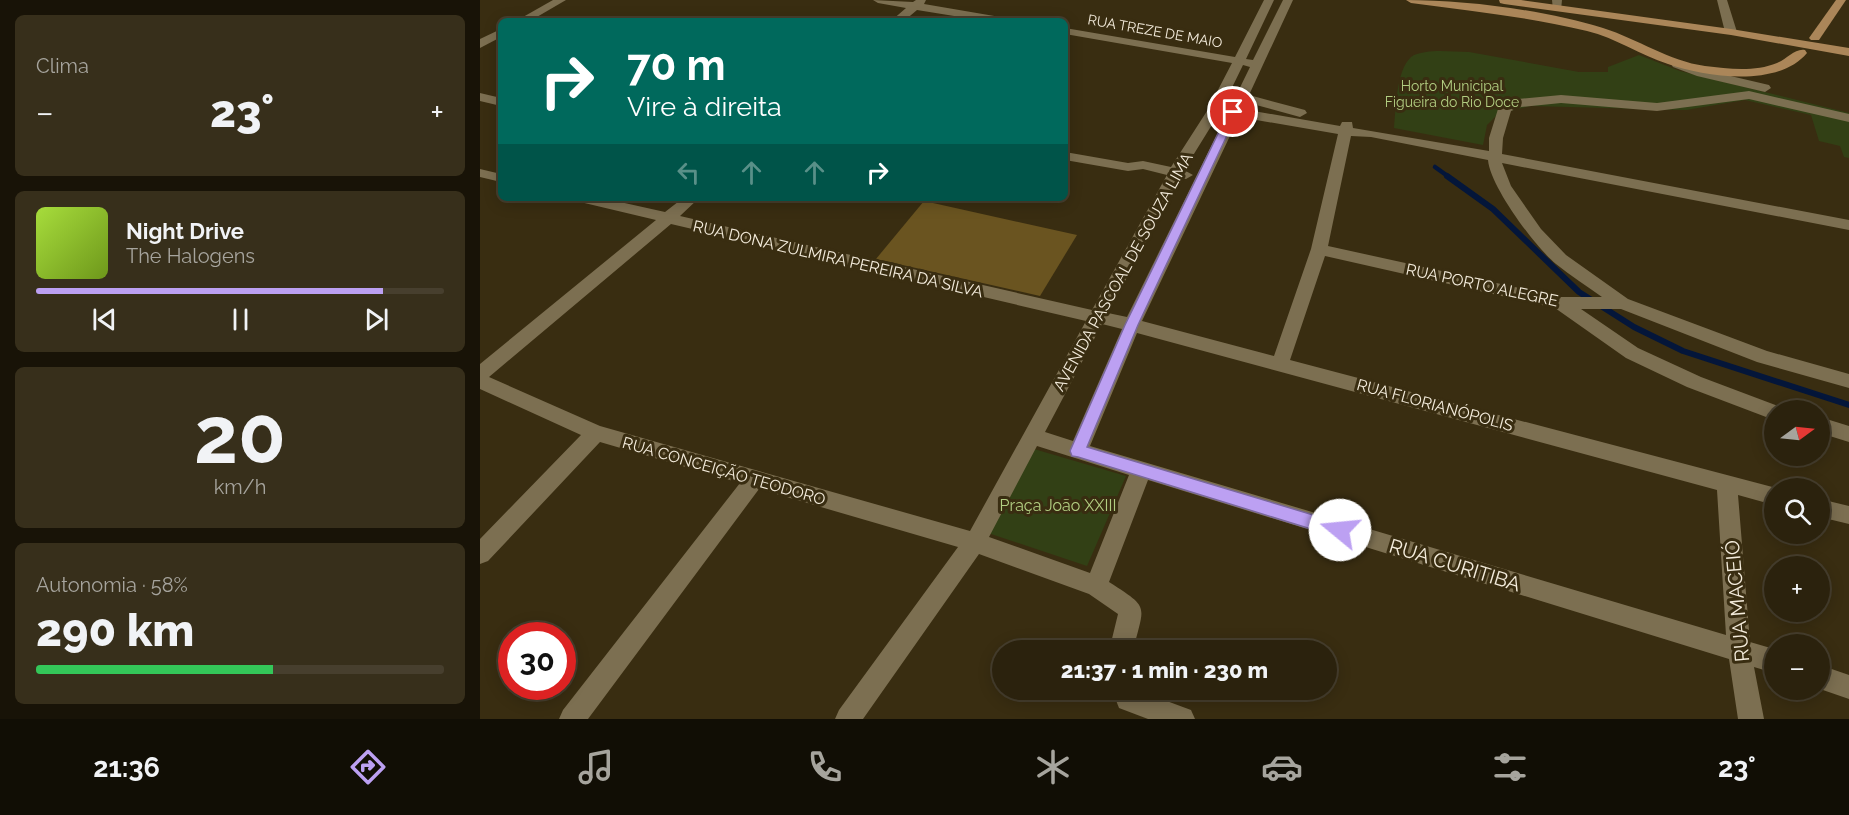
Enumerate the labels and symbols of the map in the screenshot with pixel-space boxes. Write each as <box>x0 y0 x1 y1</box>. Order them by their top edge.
street label: RUA TREZE DE MAIO <box>1086 11 1224 51</box>
park label: Horto Municipal Figueira do Rio Doce <box>1385 78 1519 110</box>
pin <box>1207 86 1258 137</box>
street label: AVENIDA PASCOAL DE SOUZA LIMA <box>1049 149 1197 395</box>
street label: RUA DONA ZULMIRA PEREIRA DA SILVA <box>691 216 985 302</box>
street label: RUA PORTO ALEGRE <box>1404 260 1560 310</box>
street label: RUA FLORIANÓPOLIS <box>1355 374 1516 435</box>
north arrow <box>1764 400 1830 466</box>
street label: RUA CONCEIÇÃO TEODORO <box>620 432 828 509</box>
park label: Praça João XXIII <box>1000 496 1116 515</box>
position arrow <box>1308 498 1372 562</box>
street label: RUA CURITIBA <box>1386 534 1524 597</box>
street label: RUA MACEIÓ <box>1720 539 1754 663</box>
speed limit sign: 30 <box>498 622 576 700</box>

